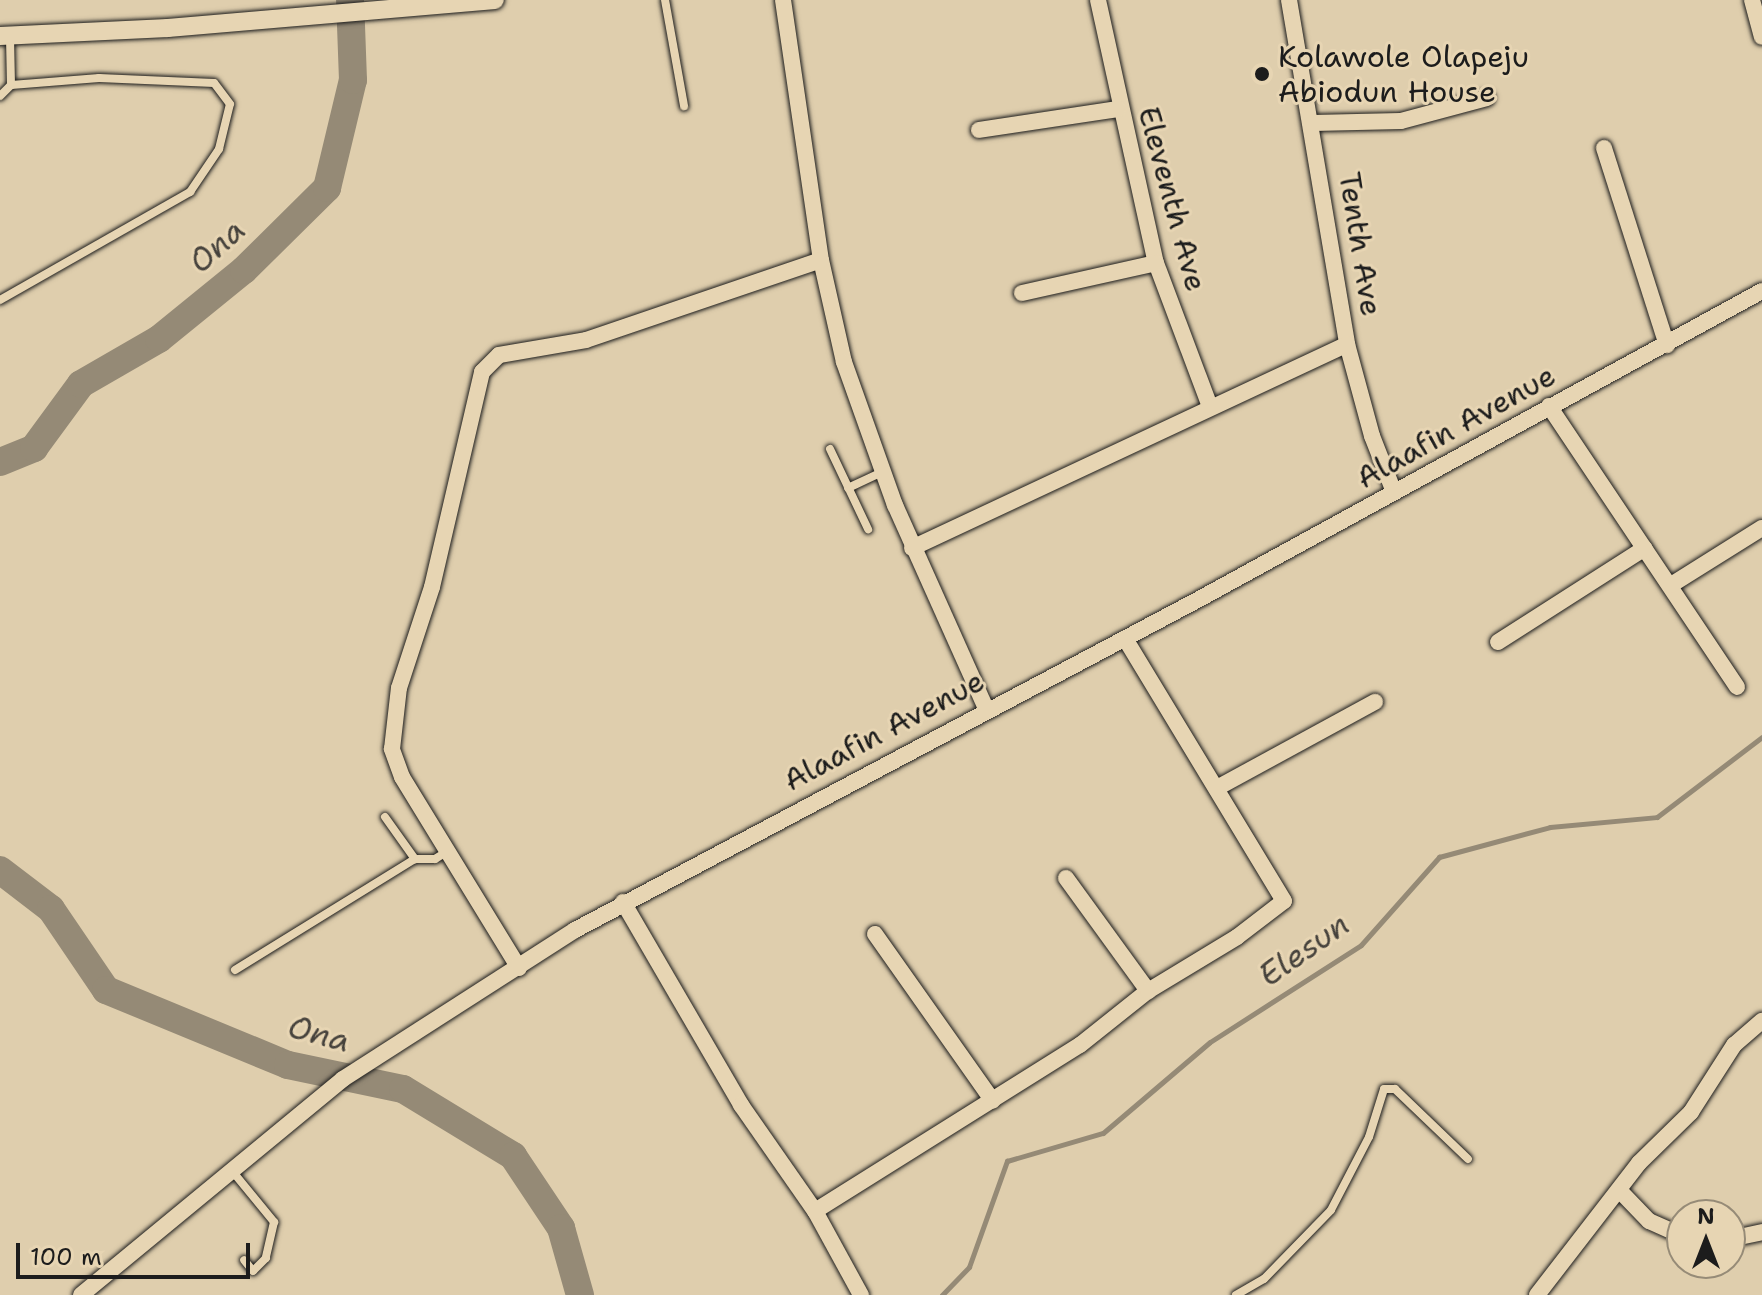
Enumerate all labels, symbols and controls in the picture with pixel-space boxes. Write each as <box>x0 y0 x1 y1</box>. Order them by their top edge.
place label: Kolawole Olapeju Abiodun House <box>1278 39 1529 110</box>
marker: Kolawole Olapeju Abiodun House <box>1253 65 1271 83</box>
street label: Eleventh Ave <box>1130 103 1214 295</box>
street label: Tenth Ave <box>1331 169 1389 319</box>
water label: Ona <box>181 211 253 281</box>
street label: Alaafin Avenue <box>1350 358 1562 496</box>
street label: Alaafin Avenue <box>778 663 990 799</box>
water label: Elesun <box>1251 905 1357 995</box>
water label: Ona <box>284 1007 354 1061</box>
north arrow <box>1666 1199 1746 1279</box>
text: N <box>1697 1202 1715 1231</box>
scale bar <box>20 1227 254 1277</box>
text: 100 m <box>30 1241 102 1273</box>

